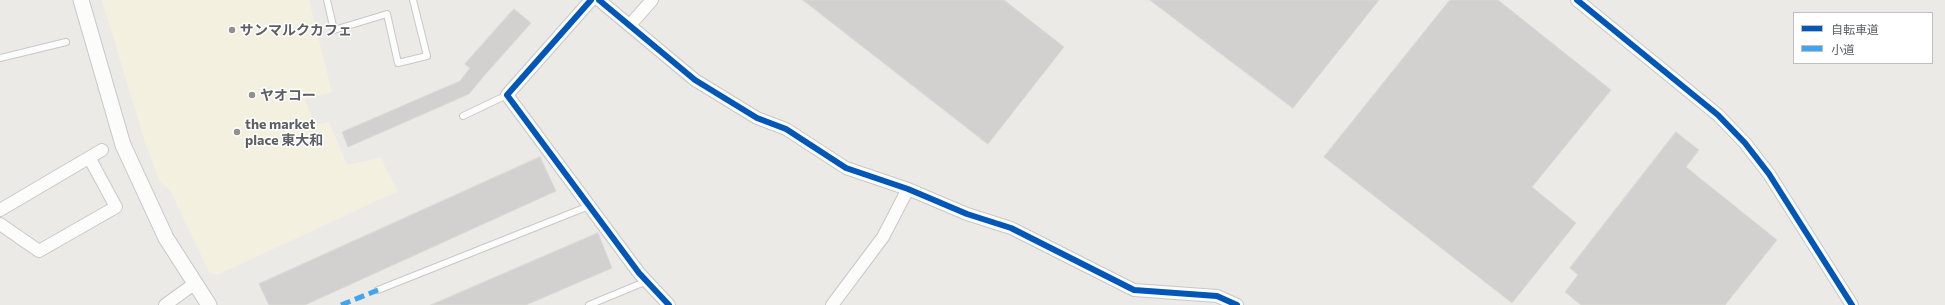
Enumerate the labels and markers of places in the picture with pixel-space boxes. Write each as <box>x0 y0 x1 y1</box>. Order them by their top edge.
place label: サンマルクカフェ <box>240 22 352 38</box>
marker: サンマルクカフェ <box>227 25 237 35</box>
place label: ヤオコー <box>260 87 316 103</box>
marker: ヤオコー <box>247 90 257 100</box>
place label: the market place 東大和 <box>245 116 323 148</box>
marker: the market place 東大和 <box>232 127 242 137</box>

